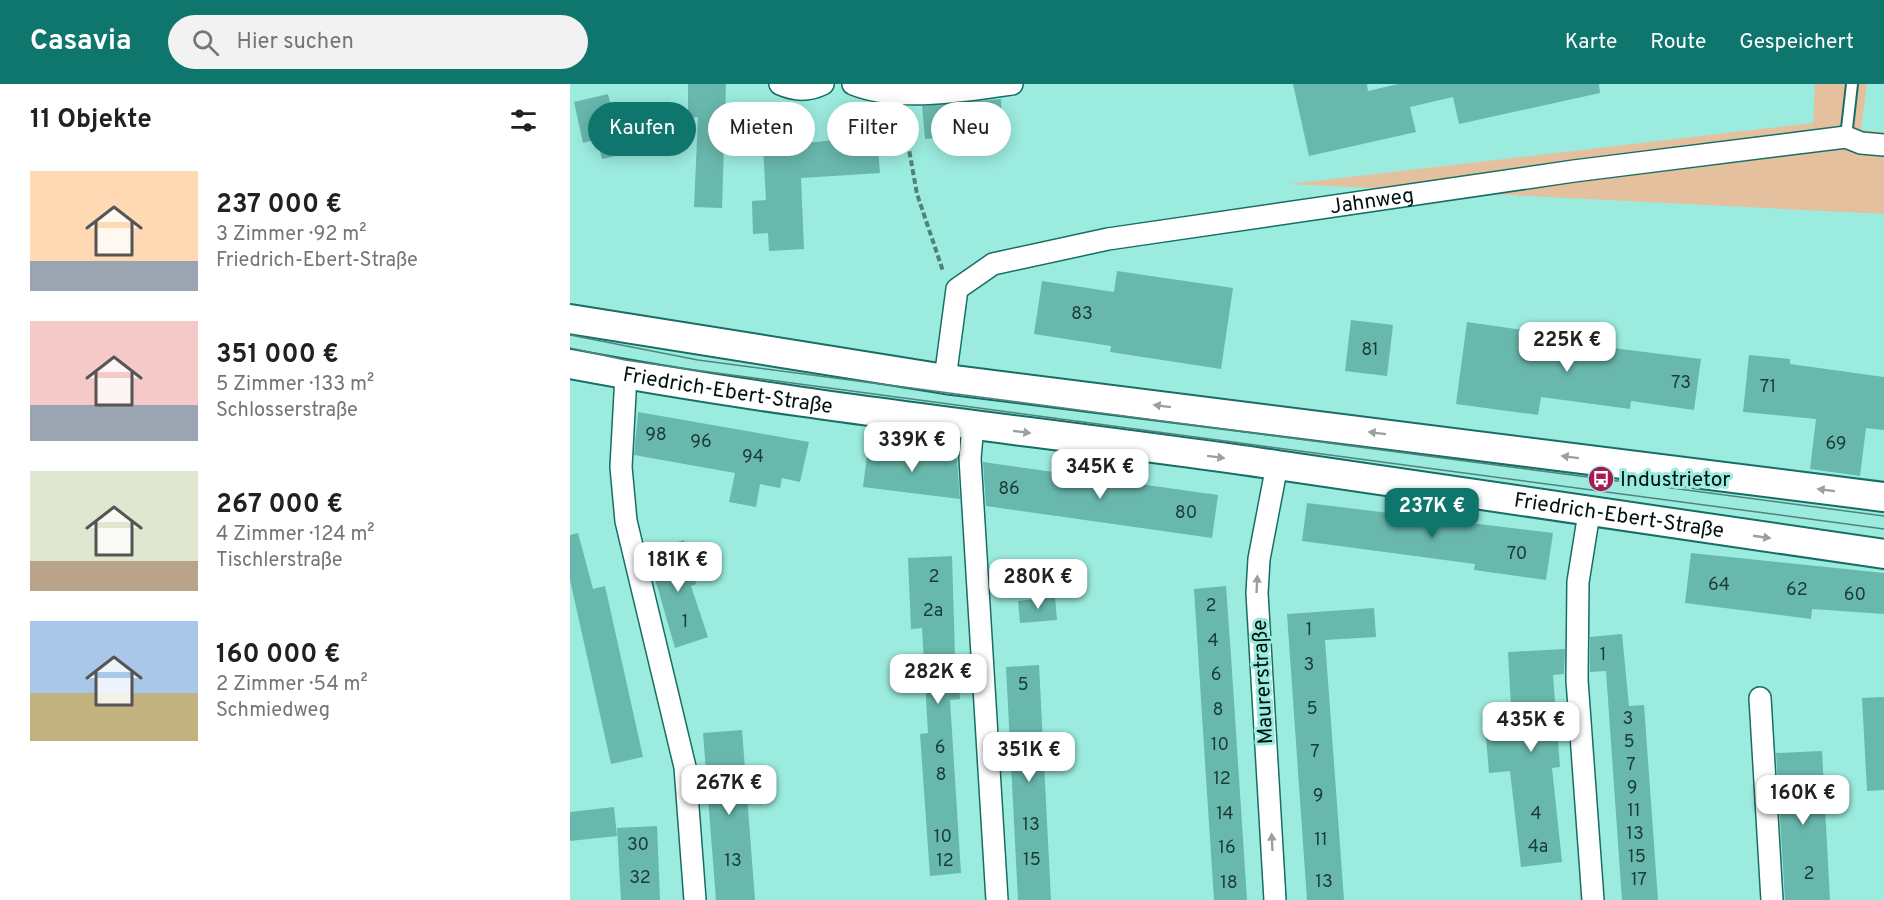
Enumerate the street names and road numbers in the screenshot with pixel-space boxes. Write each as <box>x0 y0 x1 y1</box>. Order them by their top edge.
street label: Jahnweg <box>1328 183 1416 221</box>
street label: Friedrich-Ebert-Straße <box>621 362 834 421</box>
street label: Friedrich-Ebert-Straße <box>1512 487 1726 545</box>
street label: Maurerstraße <box>1247 619 1280 745</box>

